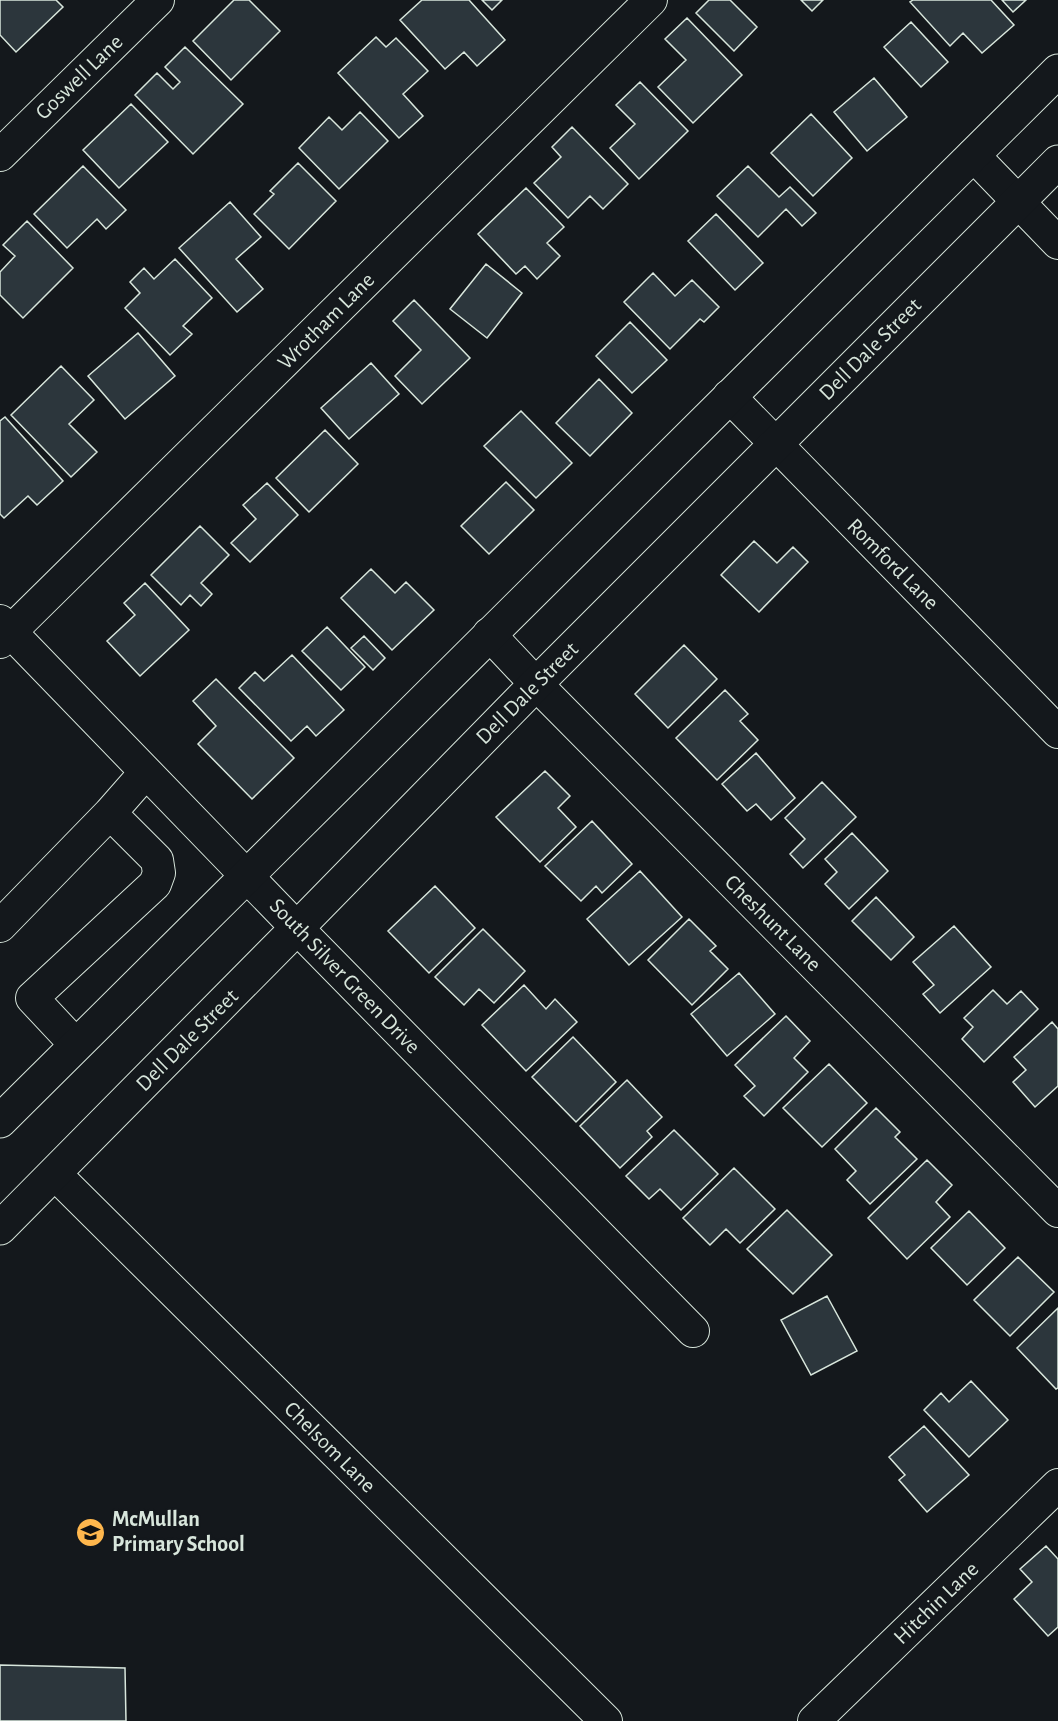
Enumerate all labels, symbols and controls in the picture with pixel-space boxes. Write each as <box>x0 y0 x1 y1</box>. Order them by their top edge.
street label: Goswell Lane <box>31 30 127 124</box>
street label: Wrotham Lane <box>273 268 379 374</box>
street label: Dell Dale Street <box>815 294 925 404</box>
street label: Romford Lane <box>843 514 943 614</box>
street label: Dell Dale Street <box>472 638 582 748</box>
street label: Cheshunt Lane <box>721 871 825 975</box>
street label: South Silver Green Drive <box>266 894 424 1058</box>
street label: Dell Dale Street <box>132 985 242 1095</box>
street label: Chelsom Lane <box>280 1397 380 1497</box>
place label: McMullan Primary School <box>112 1508 245 1556</box>
school or university icon: McMullan Primary School <box>75 1516 107 1548</box>
street label: Hitchin Lane <box>890 1558 982 1648</box>

